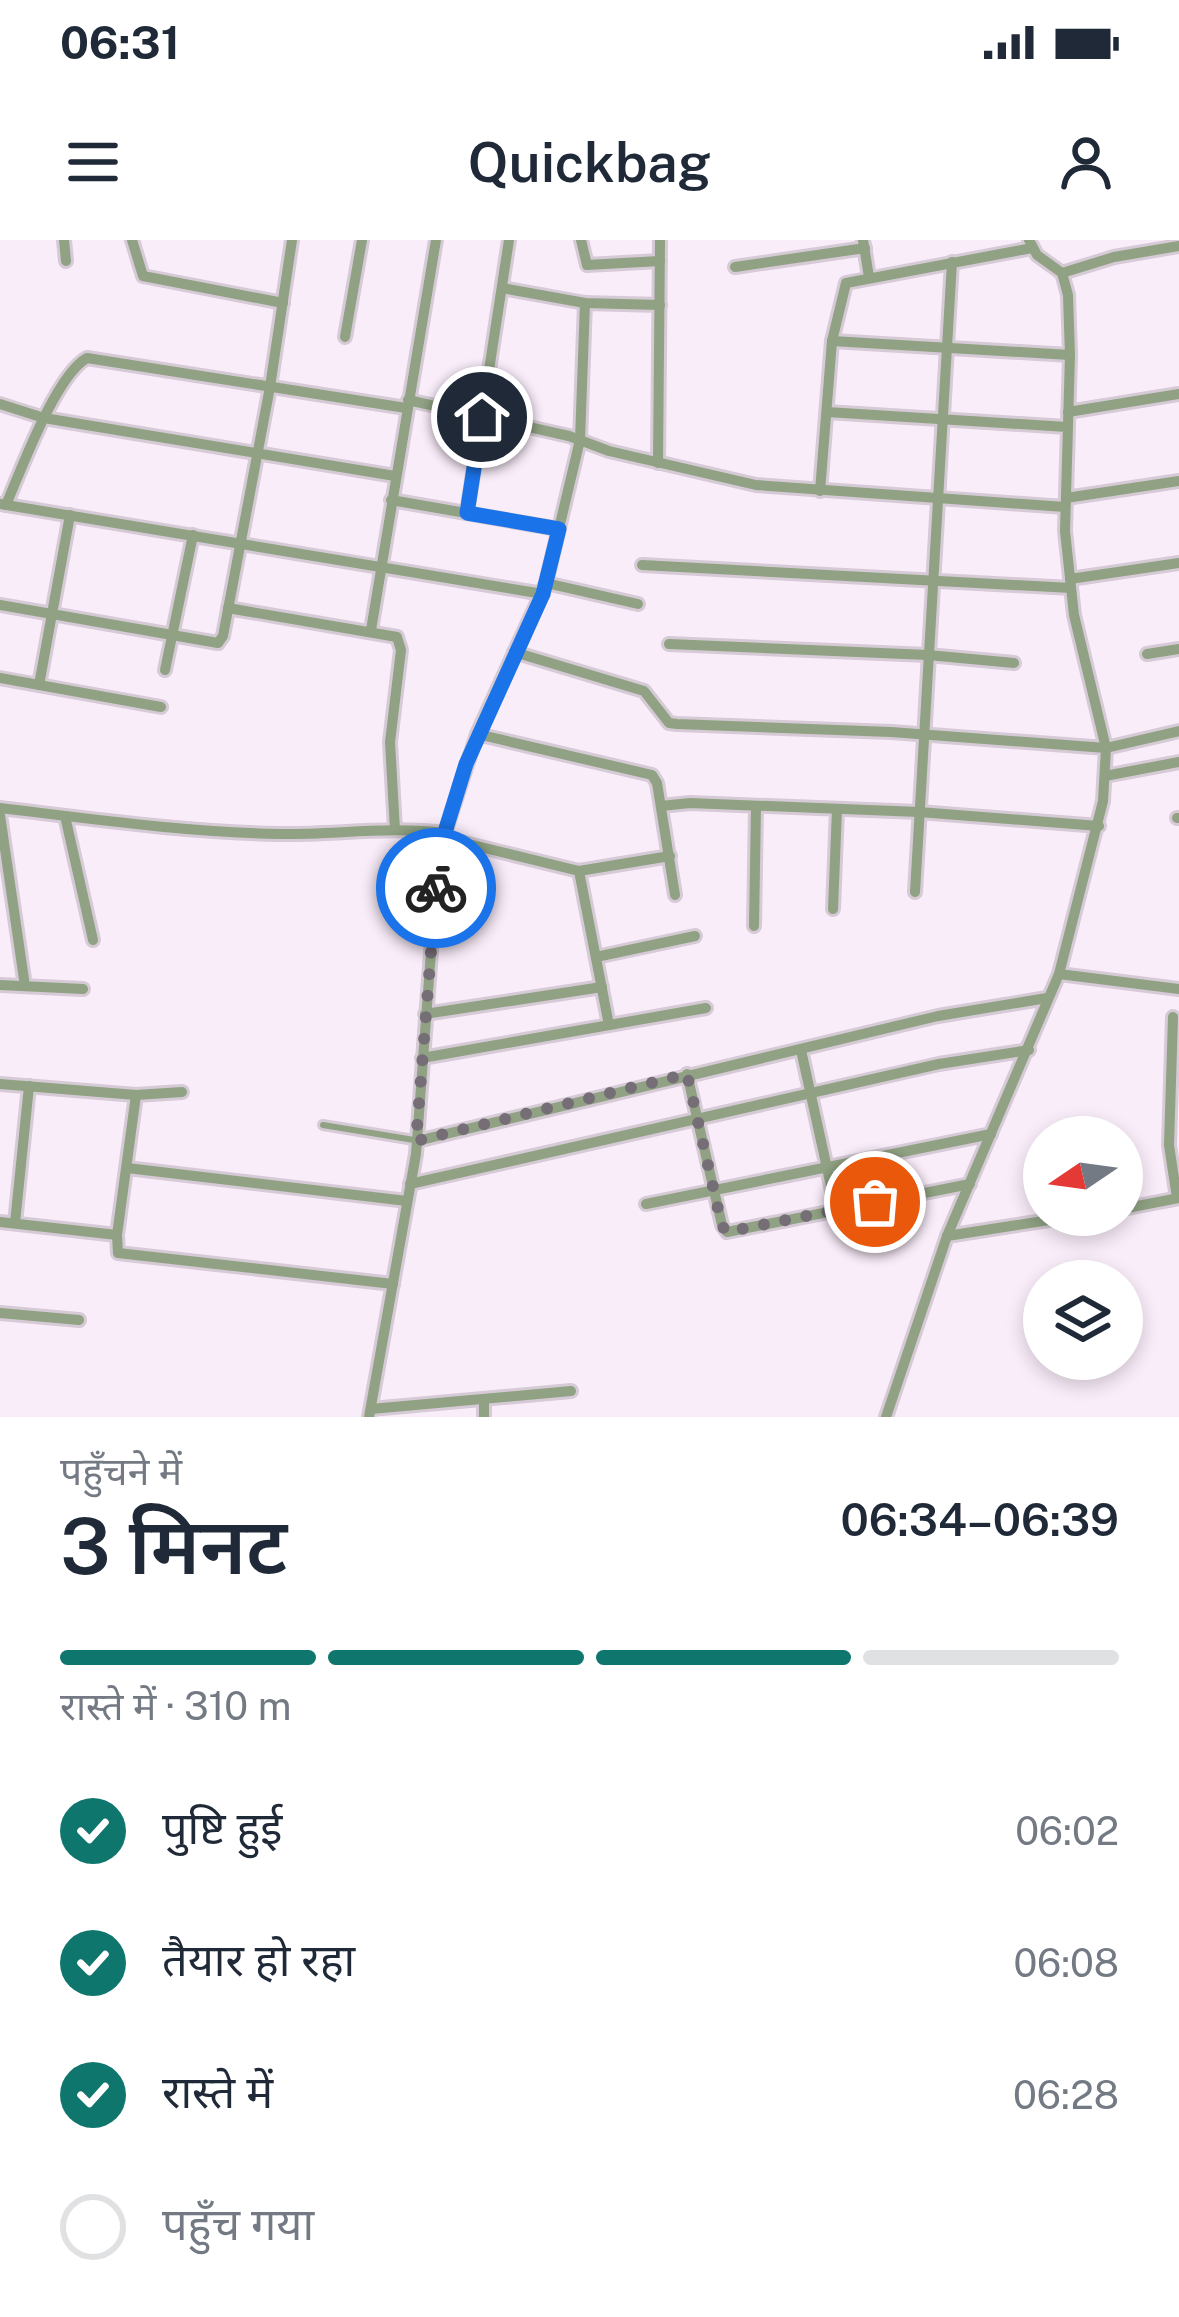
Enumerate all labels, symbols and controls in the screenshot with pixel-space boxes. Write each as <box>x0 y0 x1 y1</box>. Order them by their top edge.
text: 06:31 <box>60 16 180 69</box>
icon: menu <box>60 129 126 195</box>
icon: person <box>1053 129 1119 195</box>
text: Quickbag <box>468 131 711 194</box>
pin <box>431 366 533 468</box>
icon: home <box>449 384 515 450</box>
courier <box>376 828 496 948</box>
icon: bike <box>403 855 469 921</box>
north arrow <box>1023 1116 1143 1236</box>
map controls <box>1023 1116 1143 1380</box>
pin <box>824 1151 926 1253</box>
icon: bag <box>842 1169 908 1235</box>
button: layers <box>1023 1260 1143 1380</box>
text: पहुँचने में <box>60 1448 182 1494</box>
text: 06:34–06:39 <box>841 1493 1119 1546</box>
text: 3 मिनट <box>60 1500 287 1592</box>
text: रास्ते में · 310 m <box>60 1683 291 1729</box>
icon: check <box>60 1798 126 1864</box>
text: पुष्टि हुई <box>162 1801 282 1854</box>
text: 06:02 <box>1015 1808 1119 1854</box>
icon: check <box>60 1930 126 1996</box>
text: तैयार हो रहा <box>162 1933 355 1986</box>
text: 06:08 <box>1013 1940 1119 1986</box>
icon: check <box>60 2062 126 2128</box>
text: रास्ते में <box>162 2065 273 2118</box>
text: 06:28 <box>1013 2072 1119 2118</box>
text: पहुँच गया <box>162 2197 314 2250</box>

